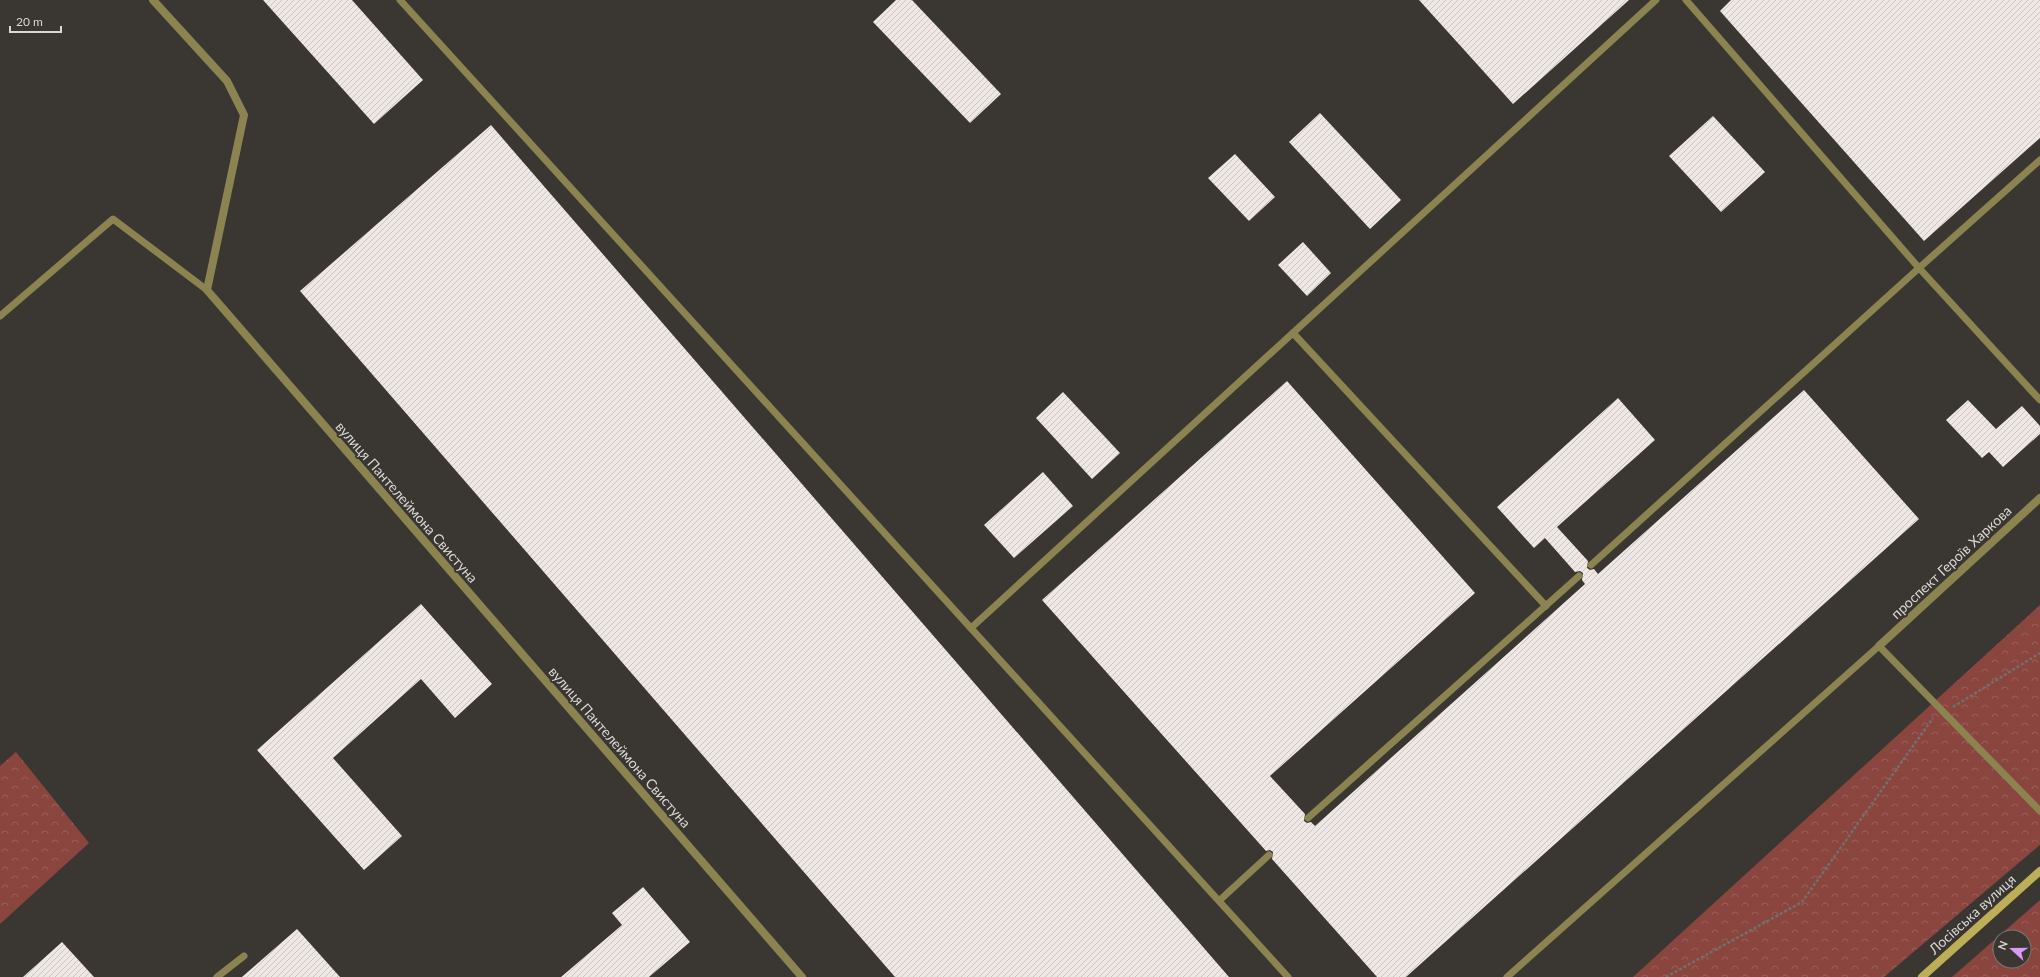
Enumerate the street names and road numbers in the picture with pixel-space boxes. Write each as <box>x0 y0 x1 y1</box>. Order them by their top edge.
street label: вулиця Пантелеймона Свистуна <box>332 418 482 586</box>
street label: проспект Героїв Харкова <box>1887 502 2015 622</box>
street label: вулиця Пантелеймона Свистуна <box>545 663 695 831</box>
street label: Лосівська вулиця <box>1924 871 2019 958</box>

